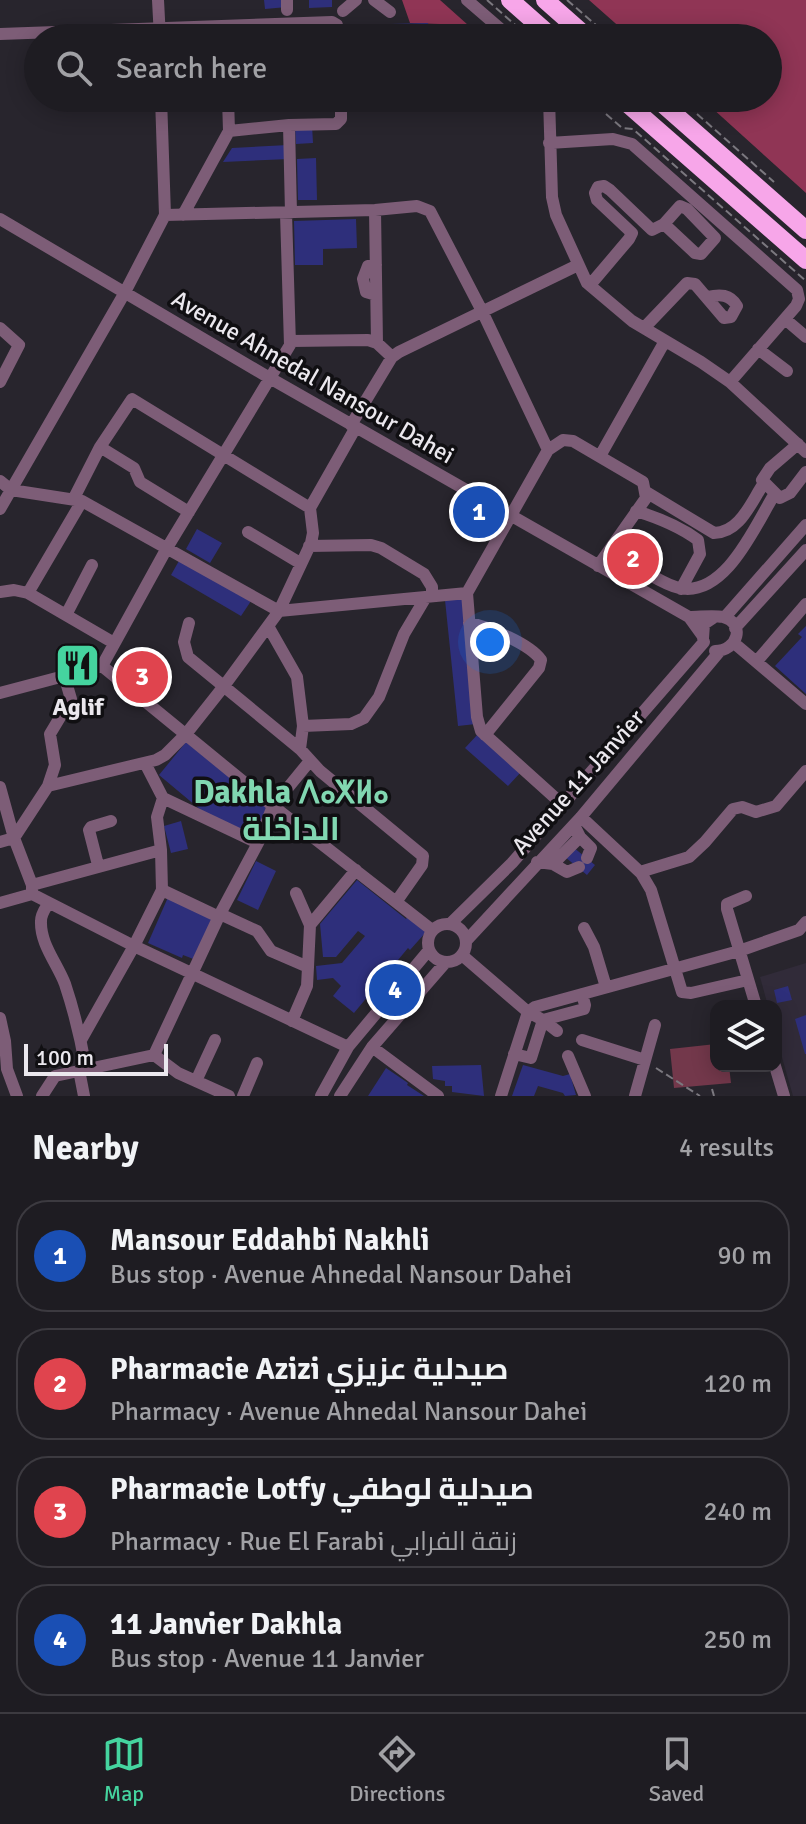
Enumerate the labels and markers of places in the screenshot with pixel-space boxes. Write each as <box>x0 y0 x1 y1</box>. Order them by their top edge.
pin: 1 <box>453 482 505 542</box>
pin: 2 <box>607 529 659 589</box>
restaurant icon: Aglif <box>54 641 102 689</box>
pin: 3 <box>116 647 168 707</box>
place label: Aglif <box>53 692 105 722</box>
pin: 4 <box>369 960 421 1020</box>

